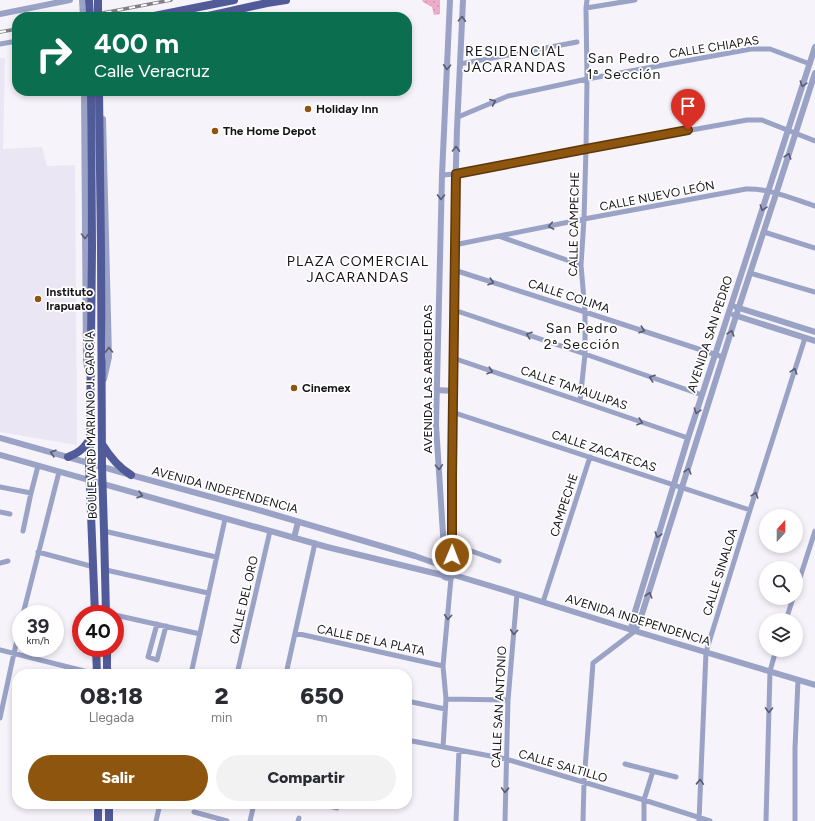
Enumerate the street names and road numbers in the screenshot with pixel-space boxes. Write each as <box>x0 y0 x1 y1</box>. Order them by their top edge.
street label: CALLE CHIAPAS <box>668 33 760 61</box>
street label: CALLE CAMPECHE <box>566 171 582 277</box>
street label: CALLE NUEVO LEÓN <box>598 178 716 214</box>
street label: AVENIDA SAN PEDRO <box>685 274 735 394</box>
street label: CALLE COLIMA <box>526 276 612 316</box>
street label: AVENIDA LAS ARBOLEDAS <box>421 305 435 453</box>
street label: BOULEVARD MARIANO J. GARCÍA <box>82 331 100 519</box>
street label: CALLE TAMAULIPAS <box>519 363 629 413</box>
street label: CALLE ZACATECAS <box>550 427 658 475</box>
street label: AVENIDA INDEPENDENCIA <box>150 464 300 516</box>
street label: CAMPECHE <box>547 472 581 538</box>
street label: CALLE SINALOA <box>700 527 740 617</box>
street label: CALLE DEL ORO <box>227 555 261 645</box>
street label: AVENIDA INDEPENDENCIA <box>564 591 712 649</box>
street label: CALLE DE LA PLATA <box>316 622 426 658</box>
street label: CALLE SAN ANTONIO <box>489 646 509 768</box>
street label: CALLE SALTILLO <box>517 747 609 785</box>

